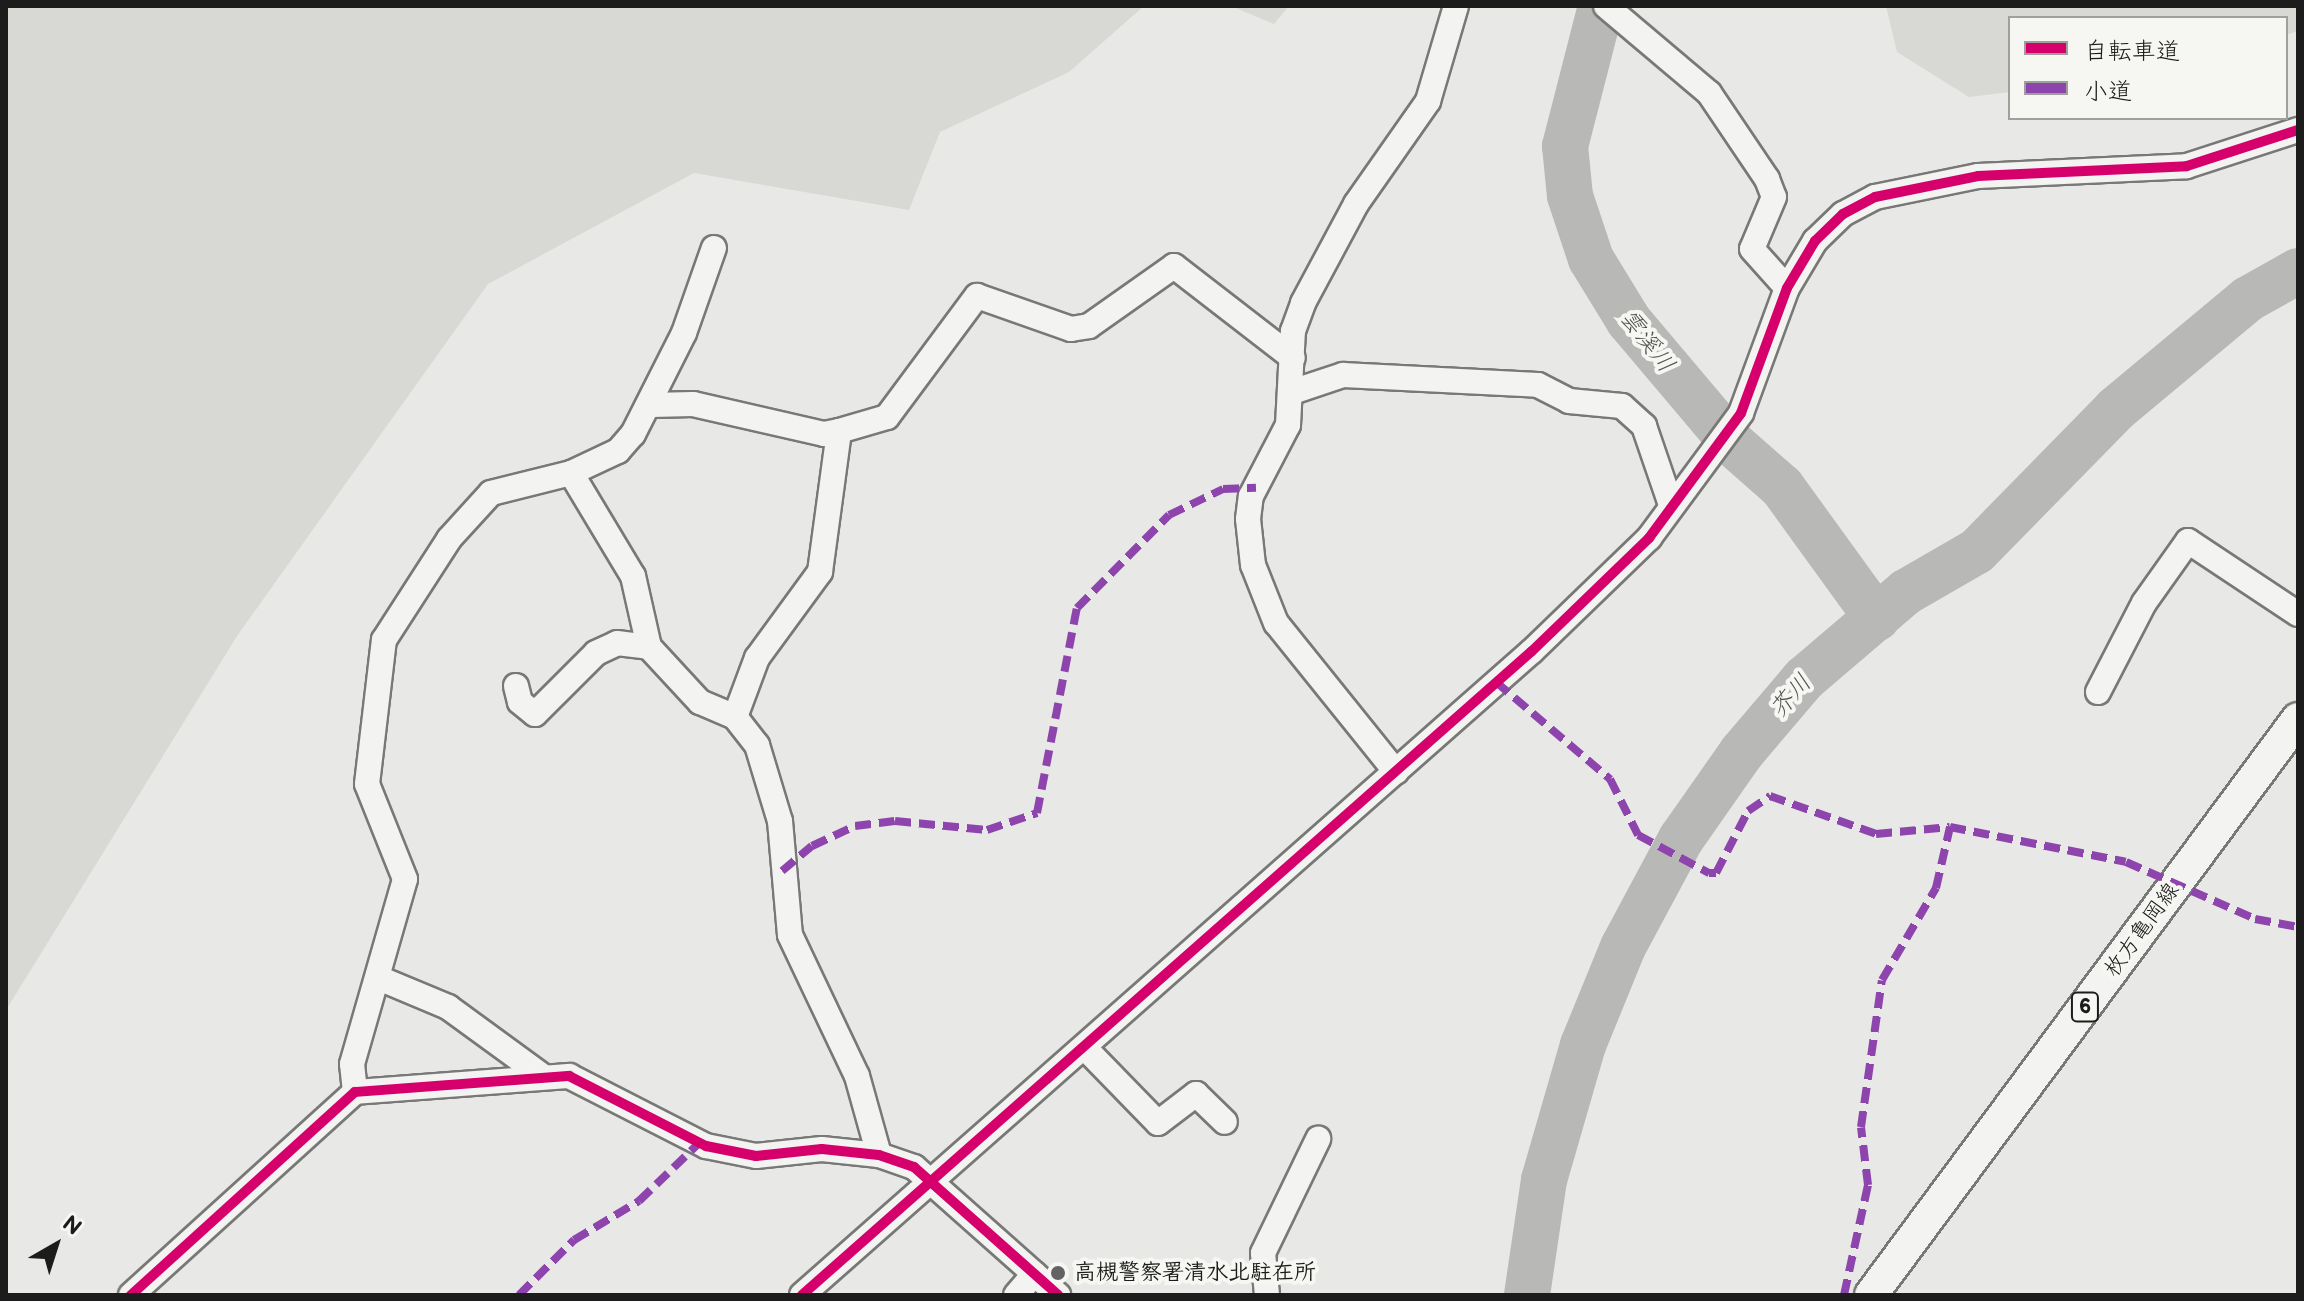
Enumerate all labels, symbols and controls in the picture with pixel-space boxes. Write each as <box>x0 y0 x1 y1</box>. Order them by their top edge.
legend <box>2008 16 2288 120</box>
text: 自転車道 <box>2084 37 2180 66</box>
text: 小道 <box>2084 77 2132 106</box>
water label: 雲溪川 <box>1613 304 1681 378</box>
water label: 芥川 <box>1764 669 1818 723</box>
street label: 枚方亀岡線 <box>2099 878 2185 982</box>
road number: 6 <box>2069 991 2101 1023</box>
north arrow <box>16 1205 96 1285</box>
text: N <box>56 1210 86 1242</box>
place label: 高槻警察署清水北駐在所 <box>1074 1260 1316 1286</box>
marker: 高槻警察署清水北駐在所 <box>1049 1264 1067 1282</box>

